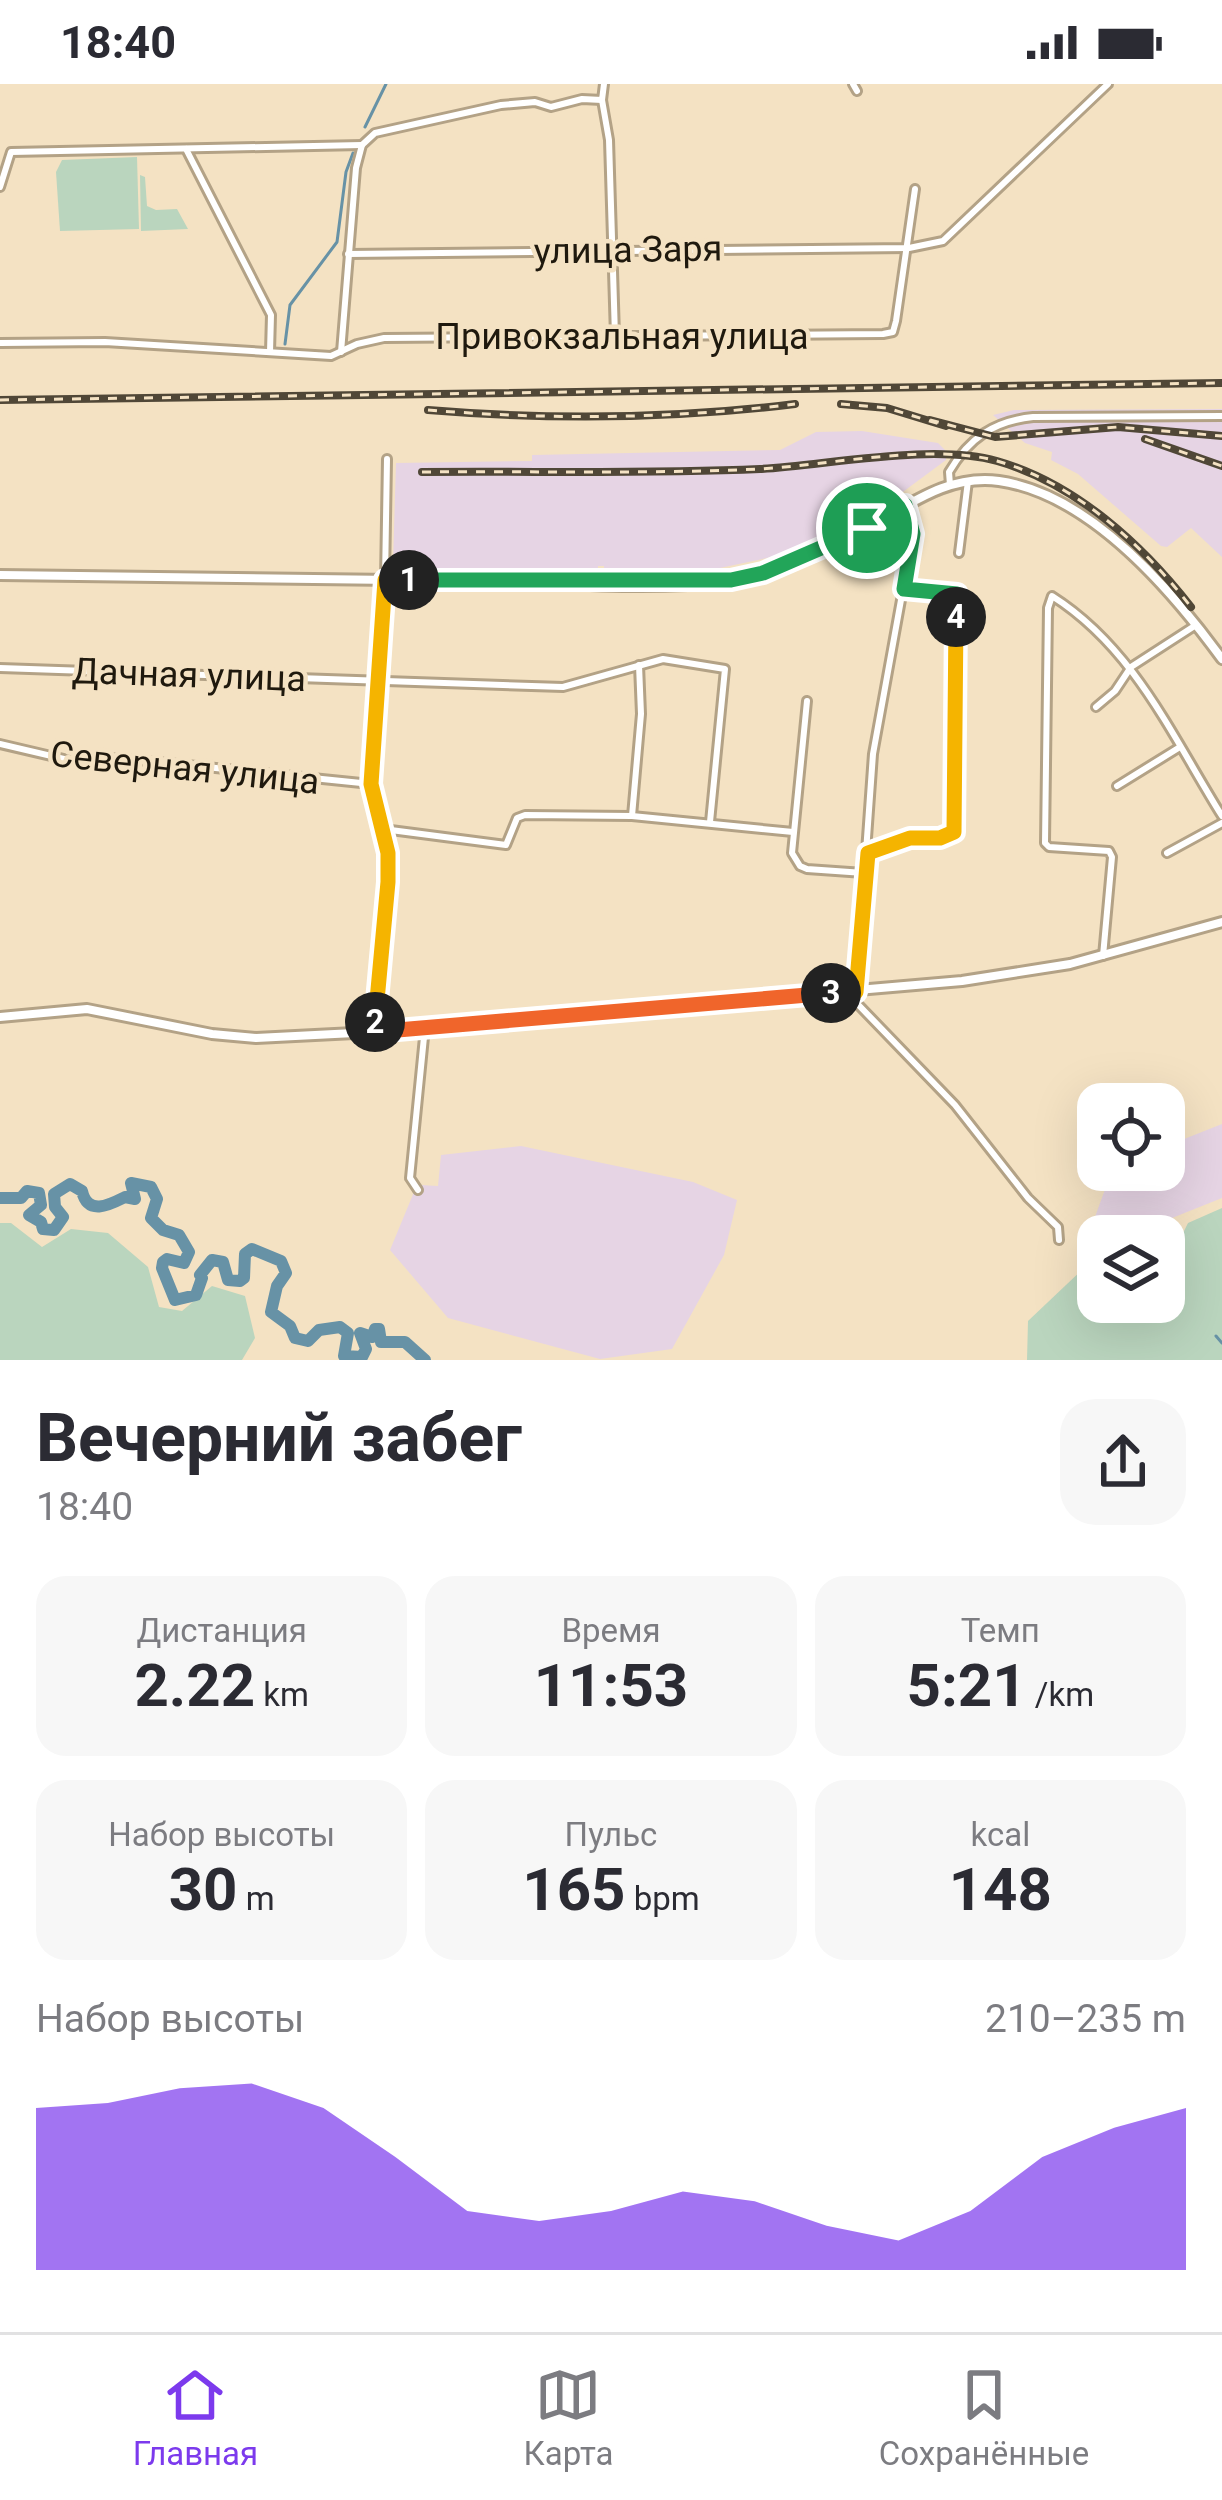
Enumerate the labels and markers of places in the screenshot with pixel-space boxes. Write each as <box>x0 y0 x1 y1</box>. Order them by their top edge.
pin <box>816 477 918 579</box>
pin: 1 <box>379 550 439 610</box>
pin: 4 <box>926 587 986 647</box>
pin: 3 <box>801 963 861 1023</box>
pin: 2 <box>345 992 405 1052</box>

